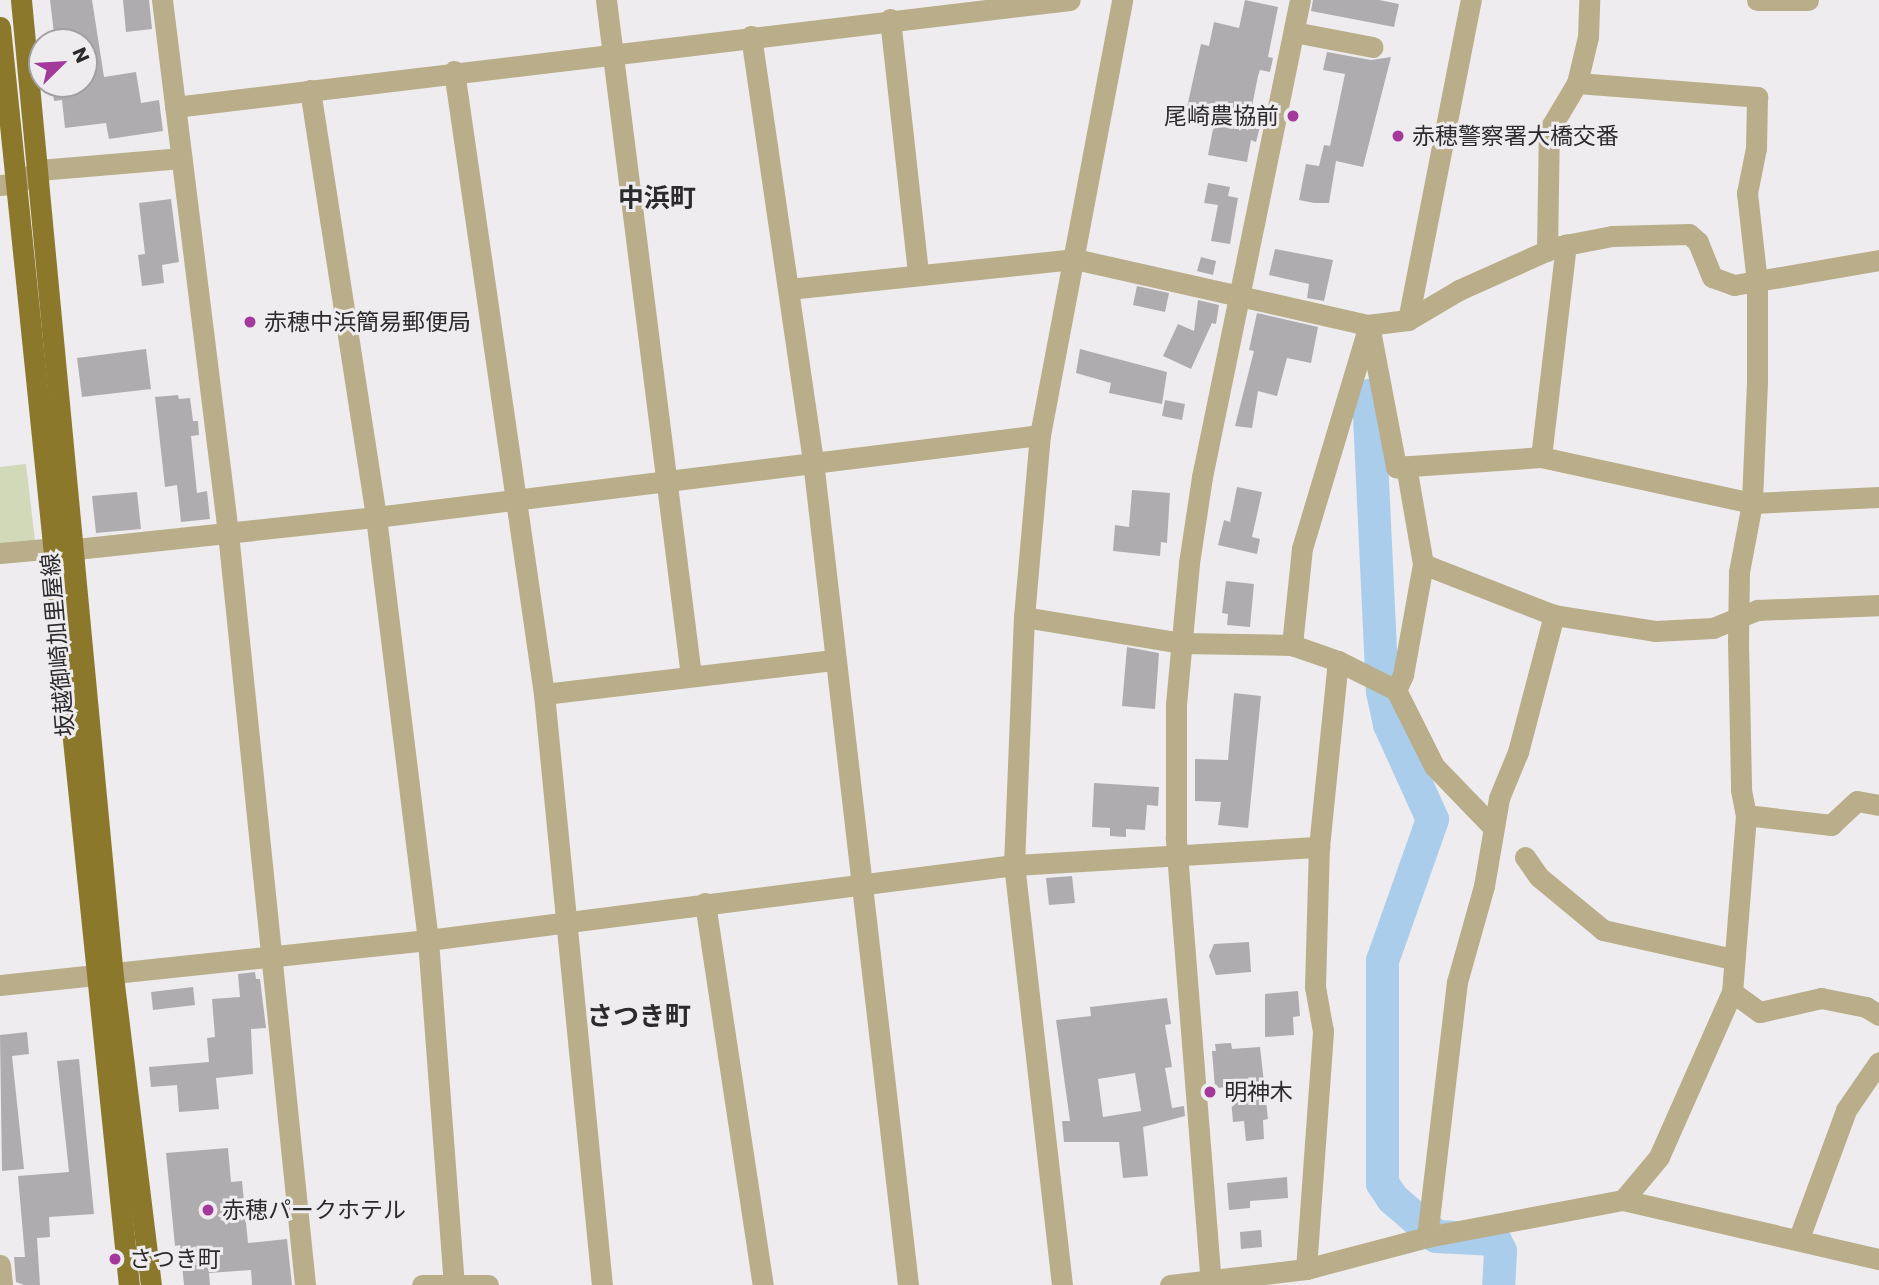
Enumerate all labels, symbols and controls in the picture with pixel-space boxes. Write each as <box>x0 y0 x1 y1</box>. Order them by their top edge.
north arrow <box>28 28 98 98</box>
text: N <box>66 43 96 67</box>
place label: 尾崎農協前 <box>1164 102 1279 130</box>
marker: 尾崎農協前 <box>1285 108 1301 124</box>
place label: 赤穂警察署大橋交番 <box>1412 122 1619 150</box>
marker: 赤穂警察署大橋交番 <box>1390 128 1406 144</box>
district label: 中浜町 <box>618 183 696 215</box>
place label: 赤穂中浜簡易郵便局 <box>264 308 471 336</box>
marker: 赤穂中浜簡易郵便局 <box>242 314 258 330</box>
street label: 坂越御崎加里屋線 <box>36 552 80 738</box>
district label: さつき町 <box>587 1001 691 1033</box>
place label: 明神木 <box>1224 1078 1293 1106</box>
marker: 明神木 <box>1202 1084 1218 1100</box>
place label: 赤穂パークホテル <box>222 1196 406 1224</box>
marker: 赤穂パークホテル <box>200 1202 216 1218</box>
place label: さつき町 <box>129 1245 221 1273</box>
marker: さつき町 <box>107 1251 123 1267</box>

